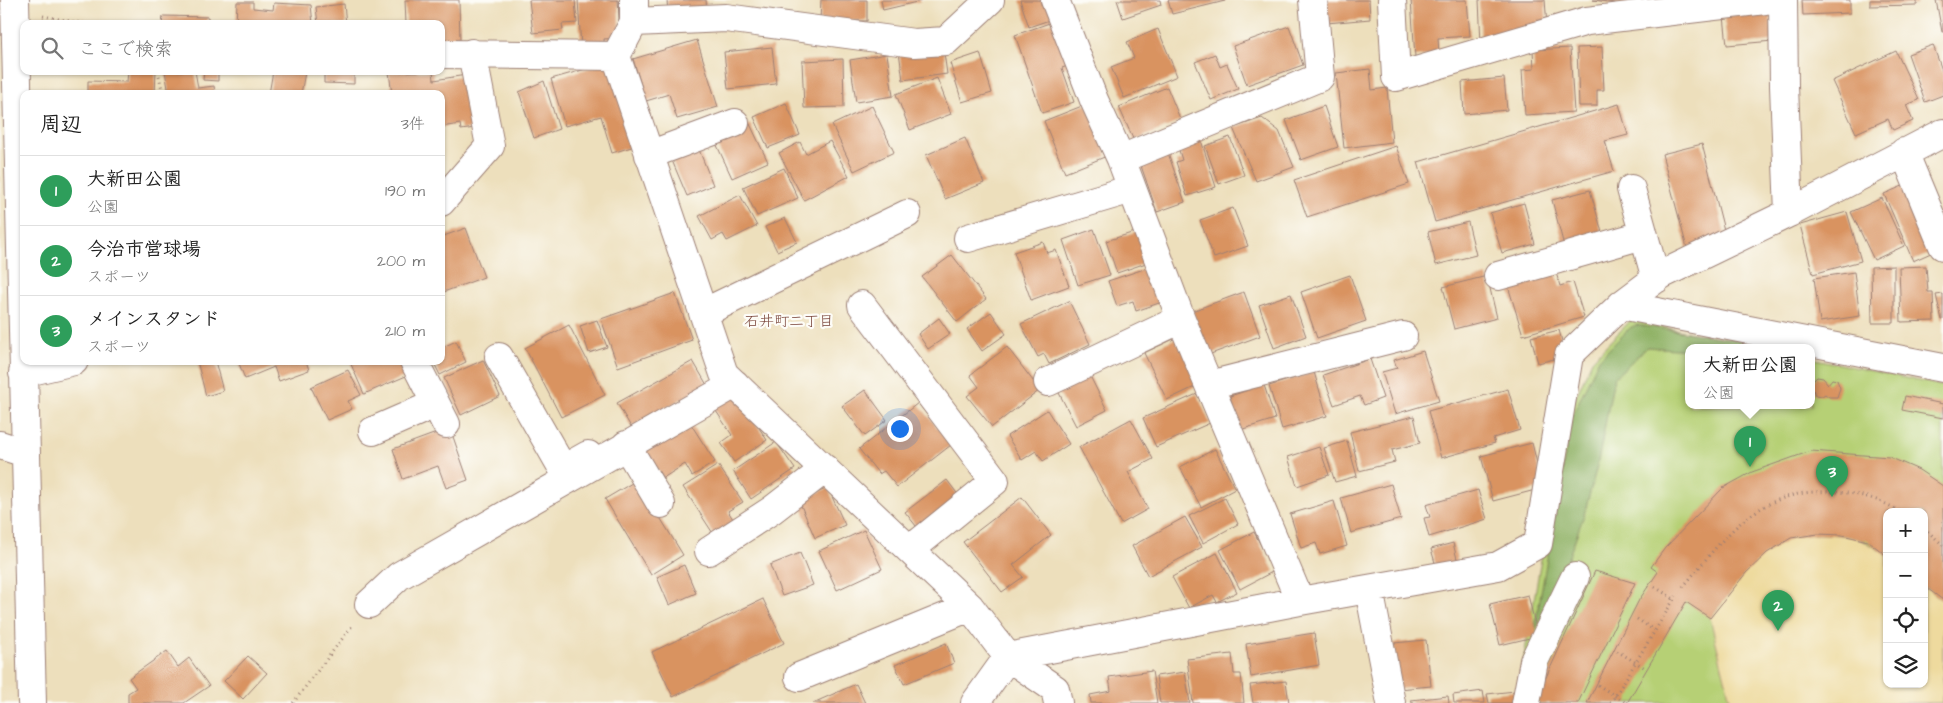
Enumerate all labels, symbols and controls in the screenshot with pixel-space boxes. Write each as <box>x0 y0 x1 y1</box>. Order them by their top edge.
search box <box>20 20 445 75</box>
icon: search <box>38 34 66 62</box>
text: ここで検索 <box>78 36 173 63</box>
text: 周辺 <box>40 110 82 139</box>
text: 3件 <box>401 113 425 135</box>
text: 大新田公園 <box>87 166 182 193</box>
text: 1 <box>55 180 57 202</box>
text: 190 m <box>385 180 425 202</box>
text: 公園 <box>87 196 119 218</box>
text: 今治市営球場 <box>87 236 201 263</box>
text: 2 <box>51 250 61 272</box>
text: 200 m <box>377 250 425 272</box>
text: スポーツ <box>87 266 151 288</box>
text: メインスタンド <box>87 306 220 333</box>
district label: 石井町二丁目 <box>744 311 834 332</box>
text: 3 <box>52 320 60 342</box>
text: 210 m <box>385 320 425 342</box>
text: スポーツ <box>87 336 151 358</box>
popup <box>1685 344 1815 409</box>
text: 大新田公園 <box>1702 352 1798 379</box>
text: 公園 <box>1702 382 1735 404</box>
your location <box>887 416 913 442</box>
pin: 1 <box>1734 426 1766 467</box>
pin: 3 <box>1816 456 1848 497</box>
map controls <box>1883 508 1928 688</box>
button: + <box>1883 508 1928 553</box>
button: − <box>1883 553 1928 598</box>
pin: 2 <box>1762 590 1794 631</box>
button: locate <box>1883 598 1928 643</box>
button: layers <box>1883 643 1928 688</box>

